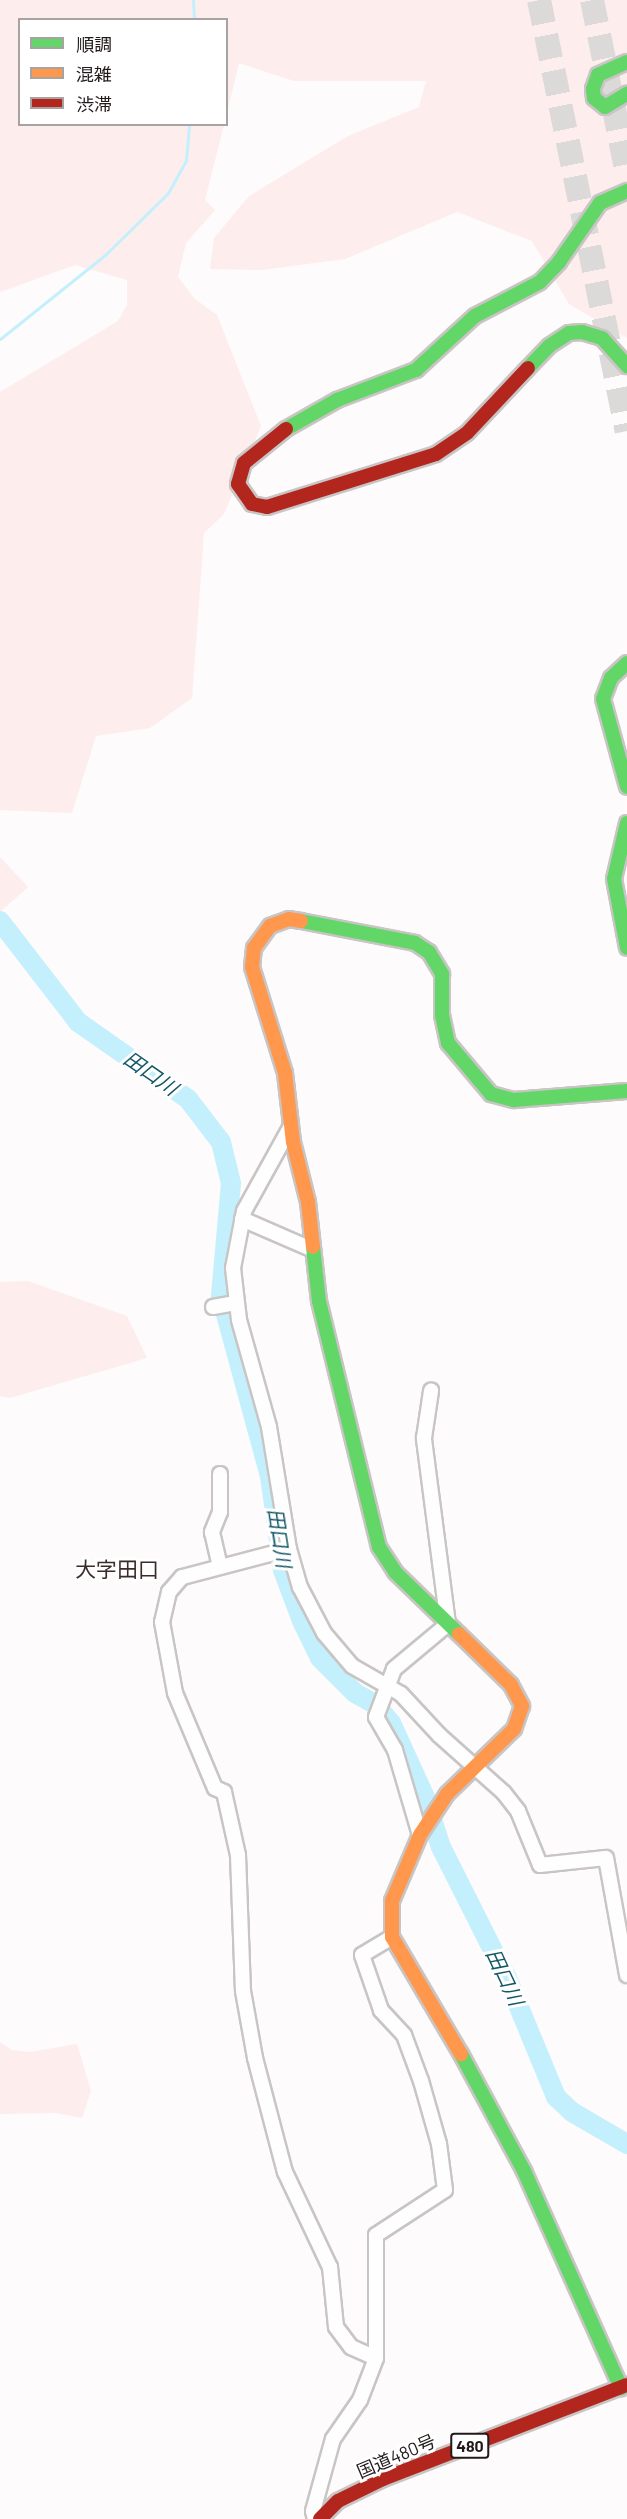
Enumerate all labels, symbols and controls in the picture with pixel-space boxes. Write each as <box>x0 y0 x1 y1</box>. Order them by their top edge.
legend <box>18 18 228 126</box>
text: 順調 <box>76 33 112 55</box>
text: 混雑 <box>76 63 112 85</box>
text: 渋滞 <box>76 93 112 115</box>
water label: 田口川 <box>120 1046 182 1100</box>
water label: 田口川 <box>263 1506 297 1570</box>
district label: 大字田口 <box>75 1556 159 1582</box>
water label: 田口川 <box>481 1945 529 2009</box>
street label: 国道480号 <box>353 2430 439 2482</box>
road number: 480 <box>449 2433 491 2459</box>

